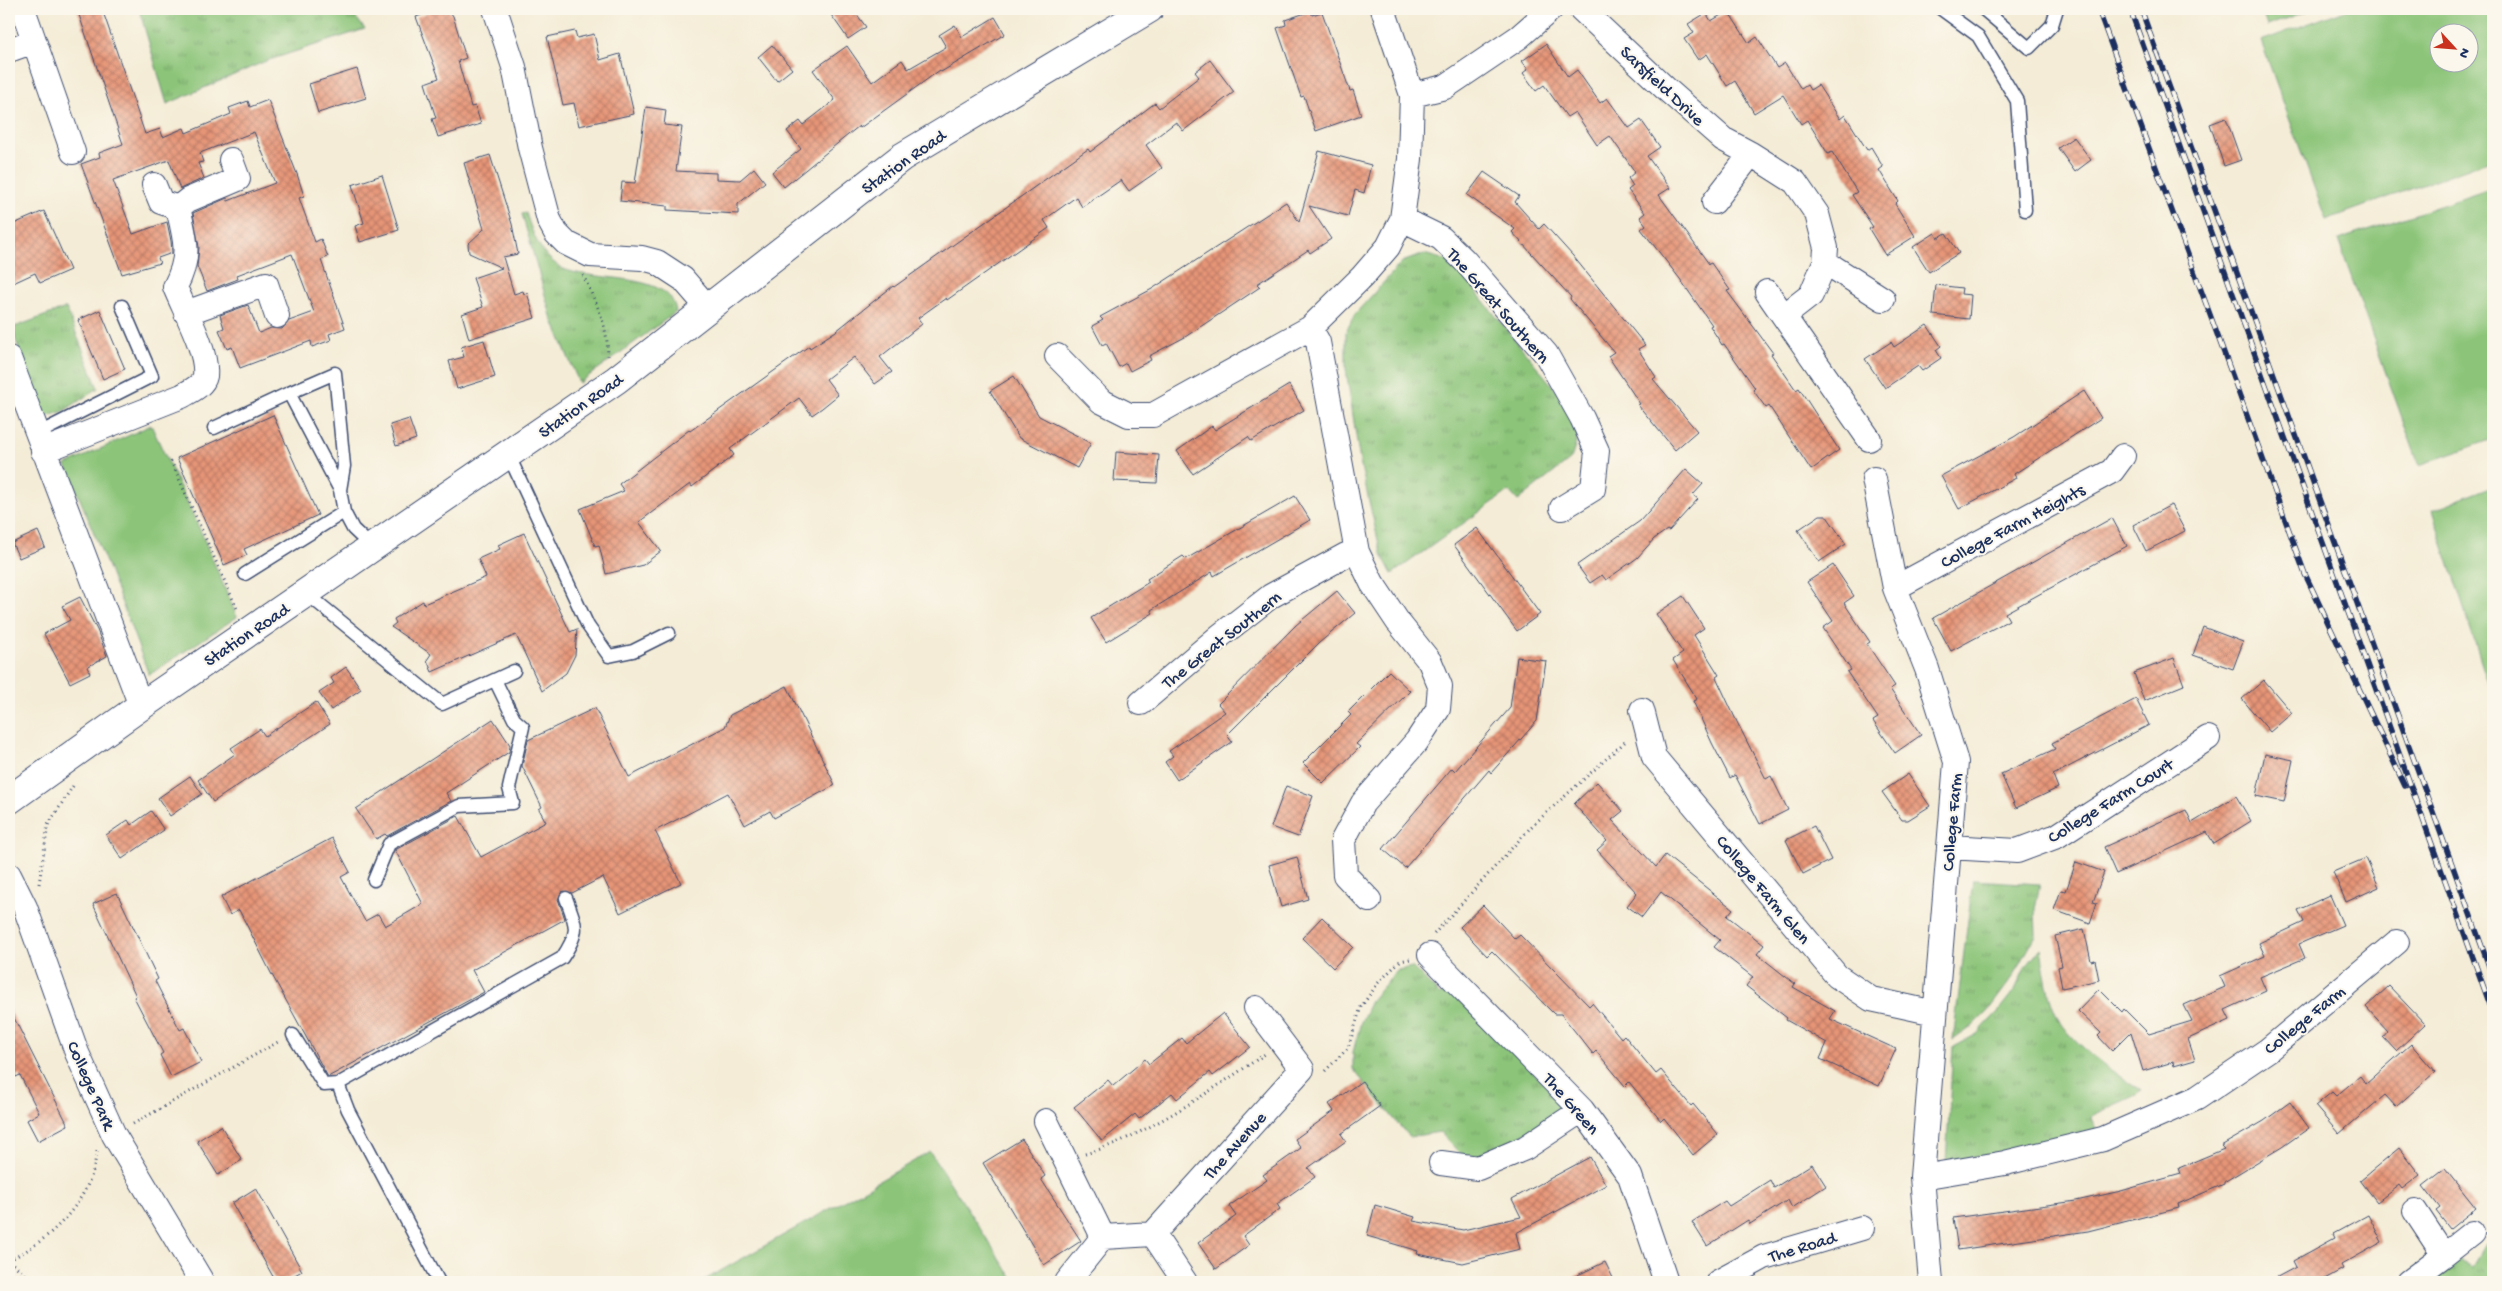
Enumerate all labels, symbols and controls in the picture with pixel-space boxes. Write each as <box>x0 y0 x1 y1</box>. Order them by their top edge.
north arrow <box>2430 22 2480 72</box>
street label: Sarsfield Drive <box>1615 42 1708 132</box>
text: N <box>2454 45 2473 60</box>
street label: Station Road <box>858 125 952 200</box>
street label: The Great Southern <box>1441 244 1553 369</box>
street label: Station Road <box>535 369 629 444</box>
street label: College Farm Heights <box>1938 480 2090 574</box>
street label: The Great Southern <box>1158 587 1287 695</box>
street label: Station Road <box>201 599 295 672</box>
street label: College Farm Court <box>2045 754 2179 849</box>
street label: College Farm <box>1939 772 1968 872</box>
street label: College Farm Glen <box>1710 832 1814 950</box>
street label: College Farm <box>2261 982 2351 1060</box>
street label: College Park <box>61 1039 119 1135</box>
street label: The Green <box>1537 1069 1603 1140</box>
street label: The Avenue <box>1199 1108 1272 1186</box>
street label: The Road <box>1765 1228 1840 1269</box>

